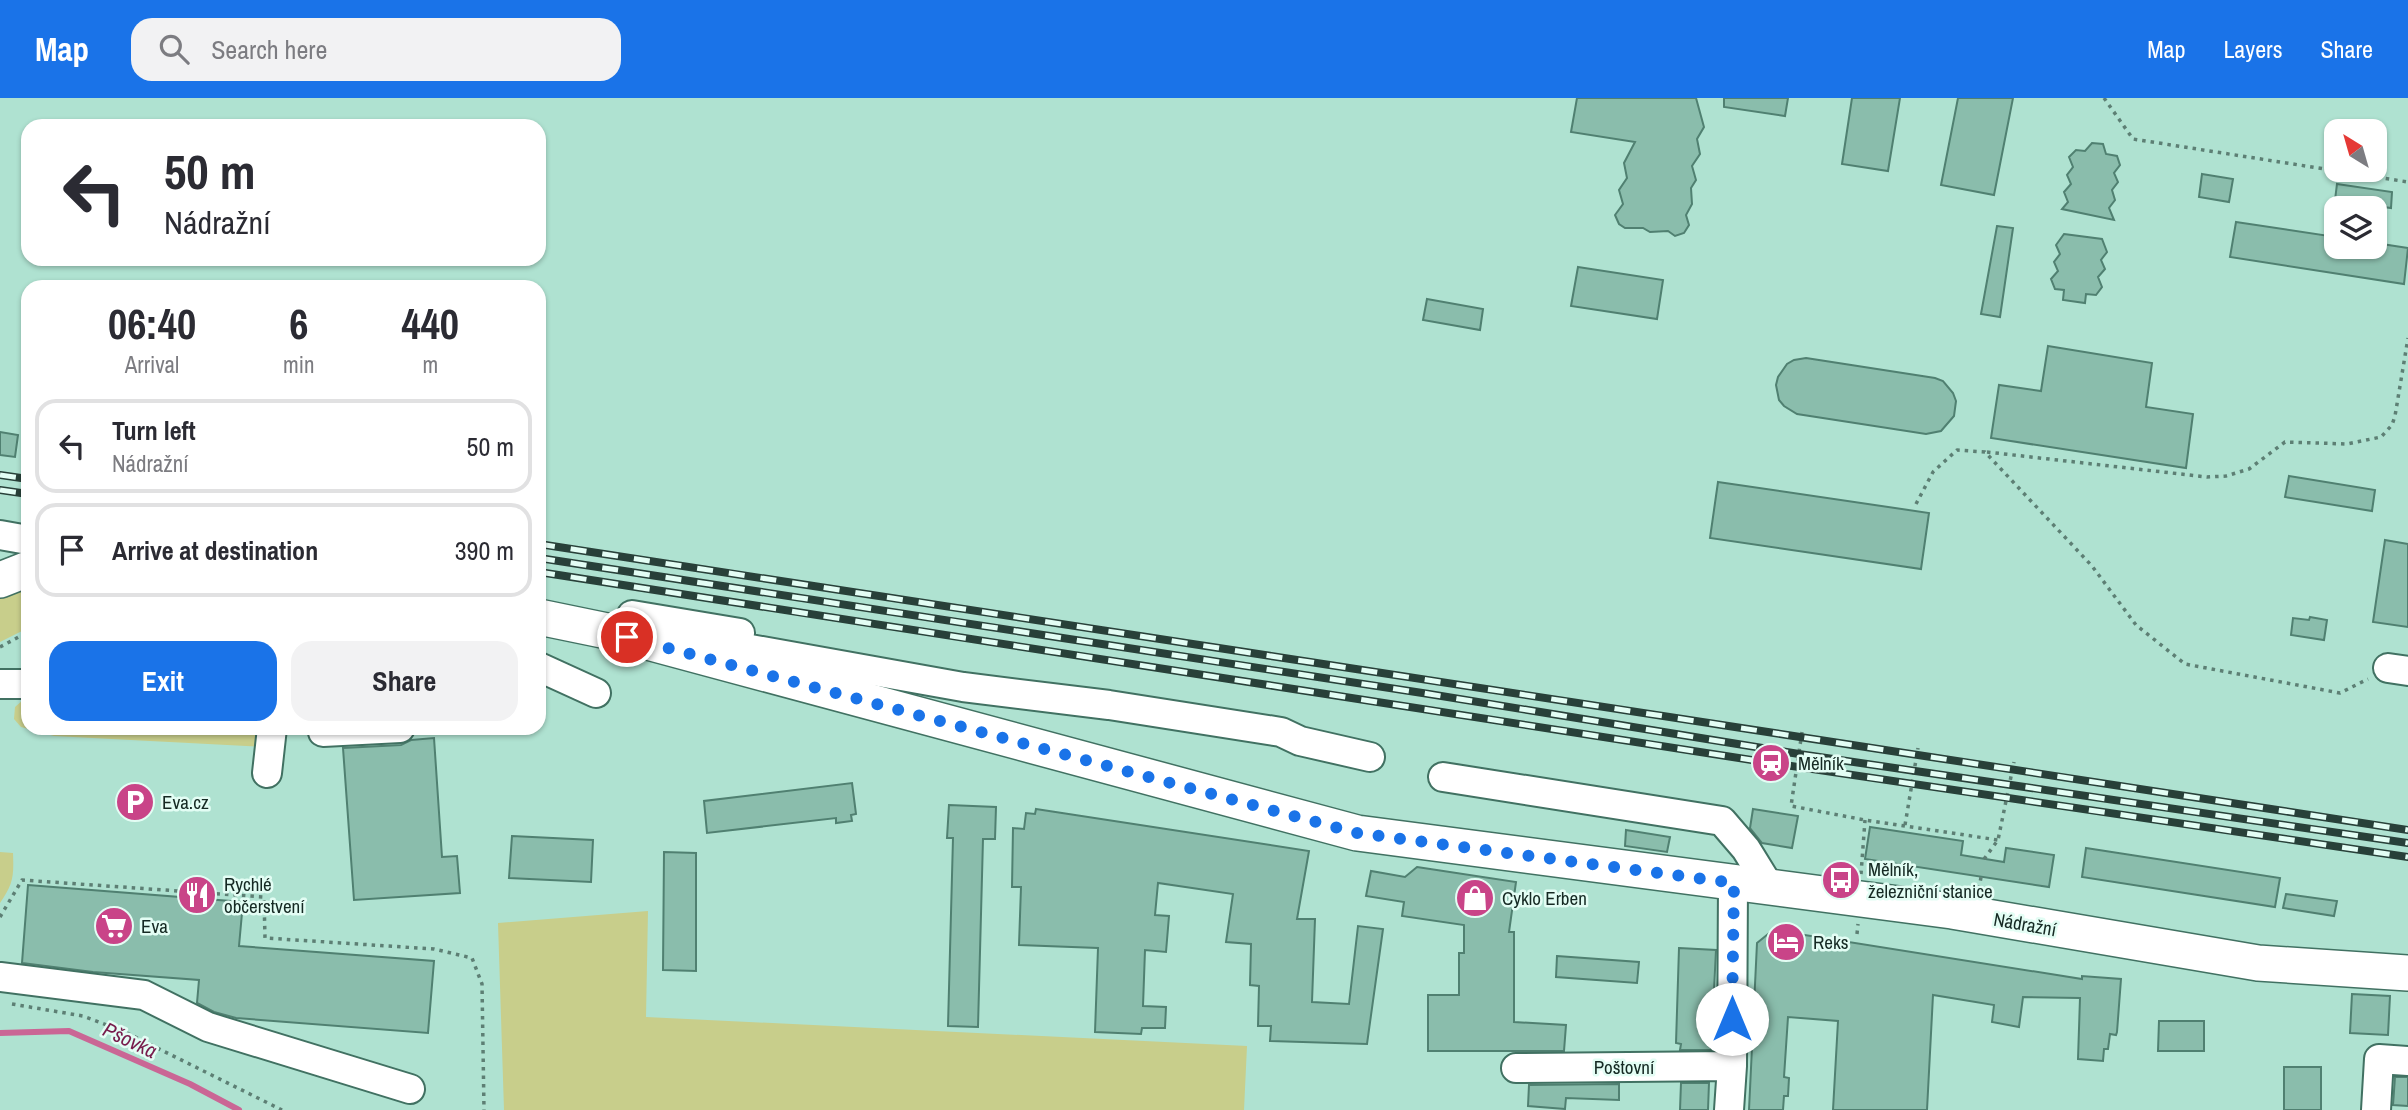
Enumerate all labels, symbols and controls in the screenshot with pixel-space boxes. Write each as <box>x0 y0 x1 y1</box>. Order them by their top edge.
search box <box>131 18 621 81</box>
text: Map <box>35 27 89 71</box>
icon: search <box>155 30 193 68</box>
text: Search here <box>211 32 327 67</box>
text: Map <box>2147 33 2185 65</box>
text: Layers <box>2223 33 2282 65</box>
text: Share <box>2320 33 2373 65</box>
north arrow <box>2324 119 2387 182</box>
map controls <box>2324 119 2387 259</box>
text: 50 m <box>164 138 256 204</box>
icon: left <box>49 147 140 238</box>
button: layers <box>2324 196 2387 259</box>
text: Nádražní <box>164 201 270 244</box>
text: 06:40 <box>108 296 196 352</box>
text: 6 <box>289 296 308 352</box>
text: 440 <box>402 296 459 352</box>
text: Arrival <box>125 349 179 380</box>
text: min <box>283 349 315 380</box>
text: m <box>422 349 438 380</box>
text: Turn left <box>112 413 196 448</box>
icon: left <box>53 427 91 465</box>
text: 50 m <box>467 429 514 464</box>
text: Nádražní <box>112 448 189 479</box>
icon: arrive <box>53 531 91 569</box>
text: Arrive at destination <box>112 533 318 568</box>
text: 390 m <box>455 533 514 568</box>
pin <box>597 607 657 667</box>
icon: arrive <box>608 618 646 656</box>
button: Exit <box>49 641 277 721</box>
button: Share <box>291 641 518 721</box>
station icon: Mělník <box>1750 742 1792 784</box>
place label: Mělník <box>1798 750 1844 776</box>
parking icon: Eva.cz <box>114 781 156 823</box>
place label: Eva.cz <box>162 789 209 815</box>
place label: Mělník, železniční stanice <box>1868 856 1993 904</box>
bus stop icon: Mělník, železniční stanice <box>1820 859 1862 901</box>
place label: Rychlé občerstvení <box>224 871 305 919</box>
restaurant icon: Rychlé občerstvení <box>176 874 218 916</box>
shop icon: Cyklo Erben <box>1454 877 1496 919</box>
place label: Cyklo Erben <box>1502 885 1587 911</box>
supermarket icon: Eva <box>93 905 135 947</box>
street label: Nádražní <box>1992 906 2059 942</box>
place label: Eva <box>141 913 168 939</box>
hotel icon: Reks <box>1765 921 1807 963</box>
place label: Reks <box>1813 929 1849 955</box>
position arrow <box>1695 982 1769 1056</box>
water label: Pšovka <box>98 1015 162 1065</box>
street label: Poštovní <box>1594 1054 1655 1080</box>

